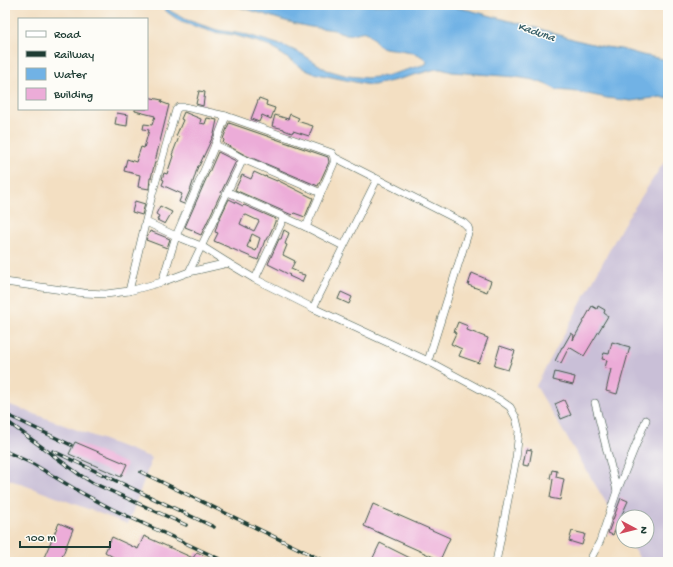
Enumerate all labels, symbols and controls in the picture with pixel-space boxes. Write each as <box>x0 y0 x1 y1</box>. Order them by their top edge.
legend <box>18 18 148 110</box>
water label: Kaduna <box>516 20 558 46</box>
text: Road <box>54 29 81 43</box>
text: Railway <box>54 49 94 63</box>
text: Water <box>54 69 88 83</box>
text: Building <box>53 89 93 103</box>
north arrow <box>615 509 655 549</box>
scale bar <box>20 523 110 549</box>
text: N <box>637 526 649 534</box>
text: 100 m <box>25 532 56 546</box>

